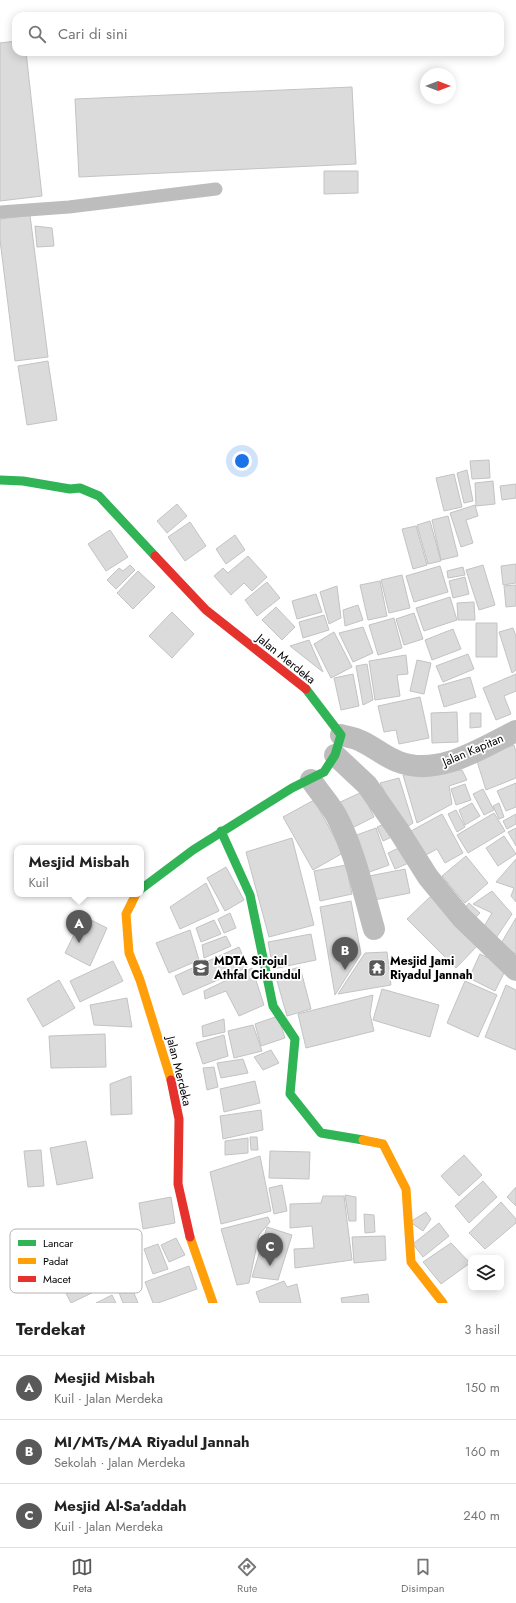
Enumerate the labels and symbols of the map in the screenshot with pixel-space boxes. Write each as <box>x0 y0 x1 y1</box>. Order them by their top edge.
north arrow <box>420 68 456 104</box>
your location <box>232 451 252 471</box>
street label: Jalan Merdeka <box>251 628 319 689</box>
street label: Jalan Kapitan <box>438 729 506 772</box>
pin: A <box>66 910 92 943</box>
pin: B <box>332 937 358 970</box>
place label: MDTA Sirojul Athfal Cikundul <box>213 952 301 984</box>
place label: Mesjid Jami Riyadul Jannah <box>390 952 473 984</box>
school or university icon: MDTA Sirojul Athfal Cikundul <box>191 958 211 978</box>
temple icon: Mesjid Jami Riyadul Jannah <box>367 958 387 978</box>
street label: Jalan Merdeka <box>161 1032 196 1108</box>
legend <box>10 1229 142 1293</box>
pin: C <box>257 1233 283 1266</box>
text: Lancar <box>43 1235 74 1251</box>
text: Padat <box>43 1253 69 1269</box>
text: Macet <box>43 1271 71 1287</box>

